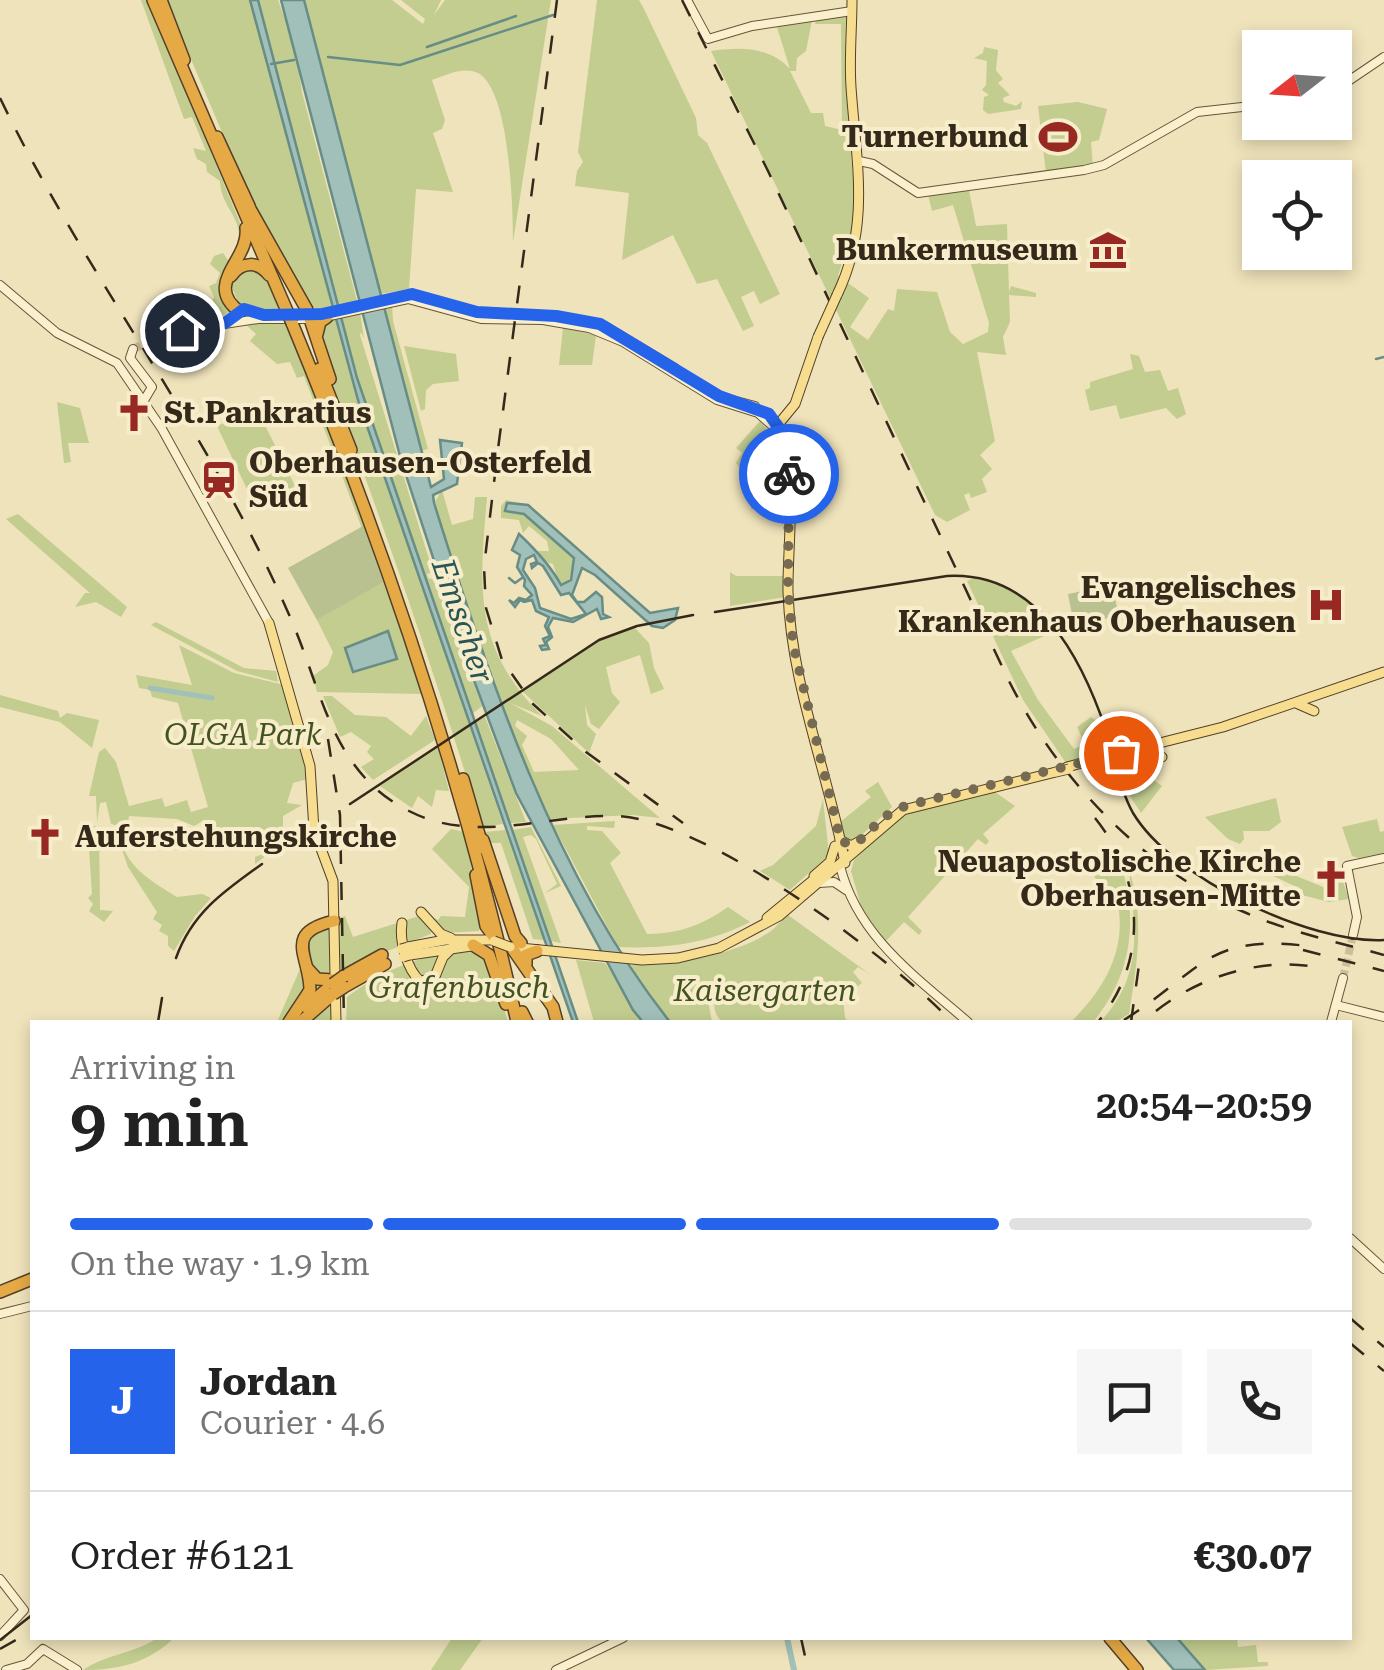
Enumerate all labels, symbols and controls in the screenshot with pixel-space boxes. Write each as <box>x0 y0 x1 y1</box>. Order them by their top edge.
north arrow <box>1242 30 1352 140</box>
map controls <box>1242 30 1352 270</box>
sports icon: Turnerbund <box>1037 116 1079 158</box>
place label: Turnerbund <box>841 119 1028 154</box>
button: locate <box>1242 160 1352 270</box>
museum icon: Bunkermuseum <box>1087 229 1129 271</box>
place label: Bunkermuseum <box>836 232 1078 267</box>
pin <box>140 288 225 373</box>
icon: home <box>155 303 210 358</box>
church icon: St.Pankratius <box>113 392 155 434</box>
place label: St.Pankratius <box>164 395 371 430</box>
courier <box>739 424 839 524</box>
place label: Oberhausen-Osterfeld Süd <box>249 445 592 514</box>
icon: bike <box>762 447 817 502</box>
station icon: Oberhausen-Osterfeld Süd <box>198 459 240 501</box>
water label: Emscher <box>424 553 502 688</box>
place label: Evangelisches Krankenhaus Oberhausen <box>898 570 1296 639</box>
hospital icon: Evangelisches Krankenhaus Oberhausen <box>1305 584 1347 626</box>
pin <box>1079 711 1164 796</box>
park label: OLGA Park <box>164 717 323 752</box>
icon: bag <box>1094 726 1149 781</box>
church icon: Auferstehungskirche <box>24 816 66 858</box>
place label: Auferstehungskirche <box>75 819 397 854</box>
place label: Neuapostolische Kirche Oberhausen-Mitte <box>938 844 1301 913</box>
church icon: Neuapostolische Kirche Oberhausen-Mitte <box>1310 858 1352 900</box>
park label: Grafenbusch <box>368 970 550 1005</box>
park label: Kaisergarten <box>673 973 856 1008</box>
text: Arriving in <box>70 1049 235 1087</box>
text: 20:54–20:59 <box>1096 1083 1312 1127</box>
text: 9 min <box>70 1086 249 1162</box>
text: On the way · 1.9 km <box>70 1245 370 1283</box>
button: chat <box>1077 1349 1182 1454</box>
button: phone <box>1207 1349 1312 1454</box>
text: Jordan <box>200 1360 337 1404</box>
text: J <box>111 1379 134 1423</box>
text: Courier · 4.6 <box>200 1404 385 1442</box>
text: Order #6121 <box>70 1534 295 1578</box>
text: €30.07 <box>1194 1534 1312 1578</box>

